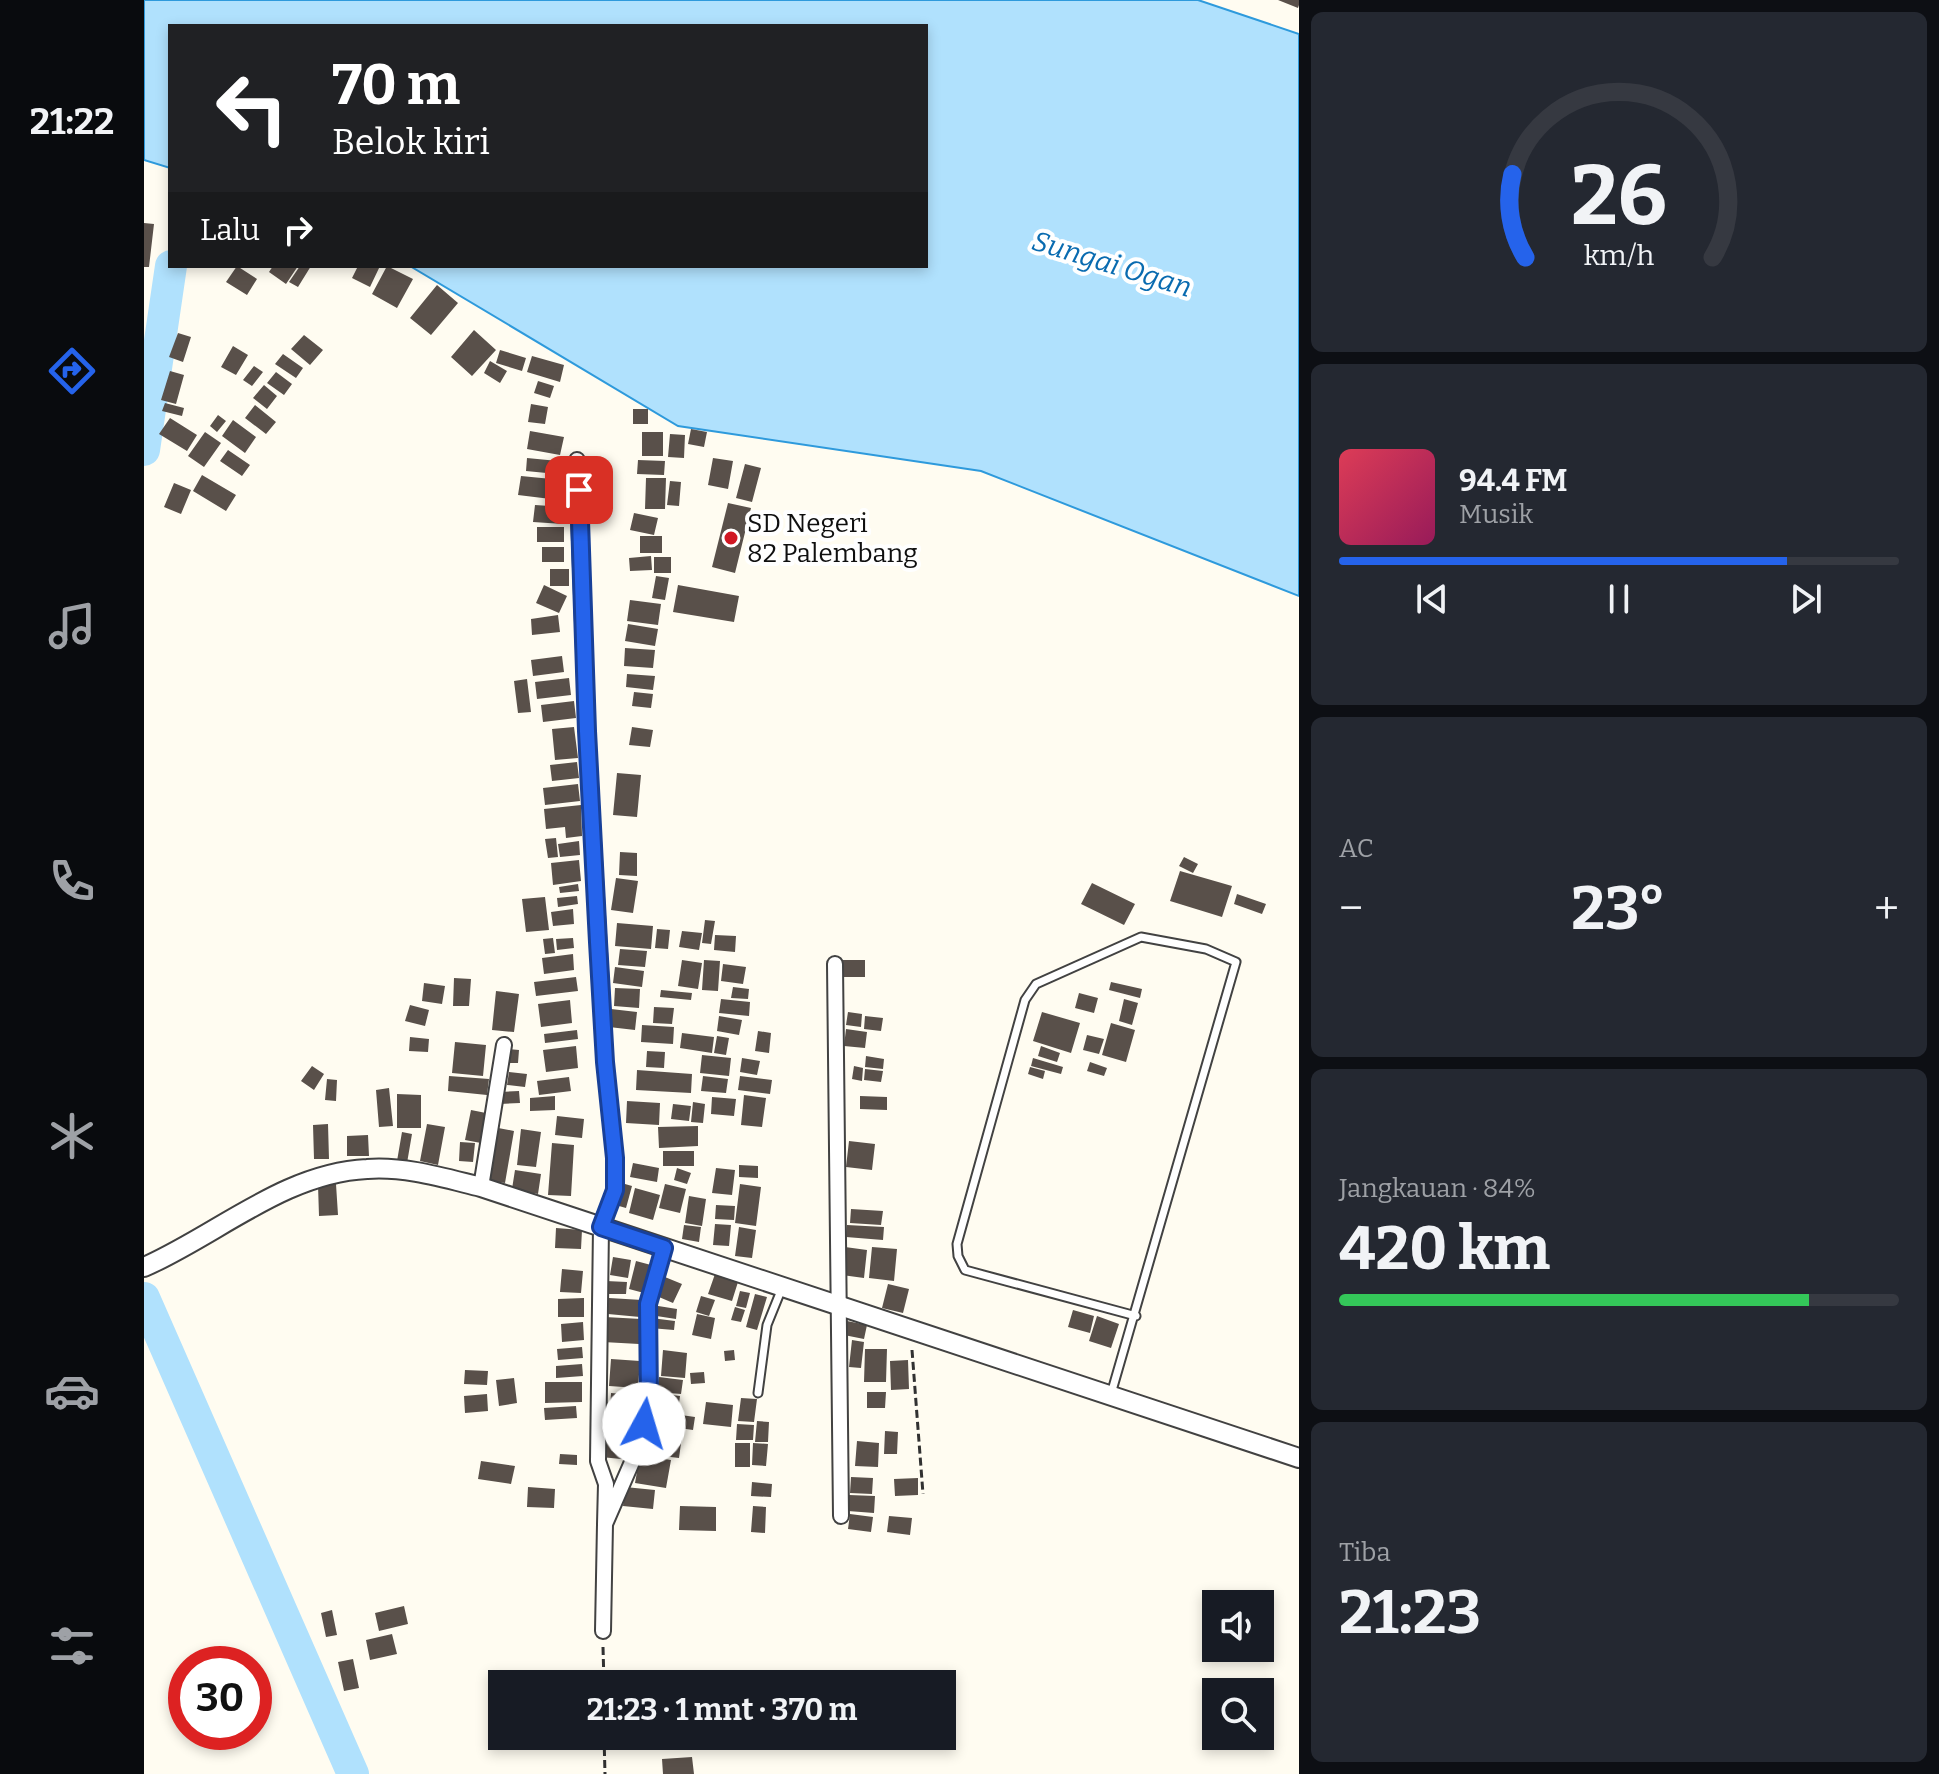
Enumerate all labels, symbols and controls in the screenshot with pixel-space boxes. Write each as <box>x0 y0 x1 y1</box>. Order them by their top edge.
text: 70 m <box>332 52 460 119</box>
icon: left <box>200 56 304 160</box>
text: 21:22 <box>30 100 114 144</box>
text: Belok kiri <box>332 120 490 164</box>
text: 26 <box>1571 146 1667 246</box>
icon: right <box>276 208 320 252</box>
text: Lalu <box>200 212 260 248</box>
water label: Sungai Ogan <box>1028 224 1196 304</box>
text: km/h <box>1584 238 1655 273</box>
icon: directions <box>44 343 100 399</box>
pin <box>545 456 613 524</box>
text: 94.4 FM <box>1459 463 1568 499</box>
icon: arrive <box>557 468 601 512</box>
text: Musik <box>1459 499 1533 530</box>
place label: SD Negeri 82 Palembang <box>747 508 918 569</box>
marker: SD Negeri 82 Palembang <box>722 529 740 547</box>
icon: previous <box>1410 577 1454 621</box>
icon: pause <box>1597 577 1641 621</box>
icon: next <box>1784 577 1828 621</box>
icon: music <box>44 598 100 654</box>
text: AC <box>1339 833 1374 864</box>
icon: phone <box>44 853 100 909</box>
text: 23° <box>1571 873 1666 945</box>
text: − <box>1339 882 1363 935</box>
text: + <box>1874 882 1899 935</box>
icon: climate <box>44 1108 100 1164</box>
text: Jangkauan · 84% <box>1339 1173 1536 1204</box>
text: 420 km <box>1339 1213 1550 1285</box>
icon: car <box>44 1363 100 1419</box>
position arrow <box>602 1382 686 1466</box>
text: Tiba <box>1339 1537 1391 1568</box>
text: 21:23 <box>1339 1577 1481 1649</box>
map controls <box>1202 1590 1274 1750</box>
button: sound <box>1202 1590 1274 1662</box>
icon: filters <box>44 1618 100 1674</box>
speed limit sign: 30 <box>168 1646 272 1750</box>
button: search <box>1202 1678 1274 1750</box>
text: 21:23 · 1 mnt · 370 m <box>587 1692 857 1728</box>

